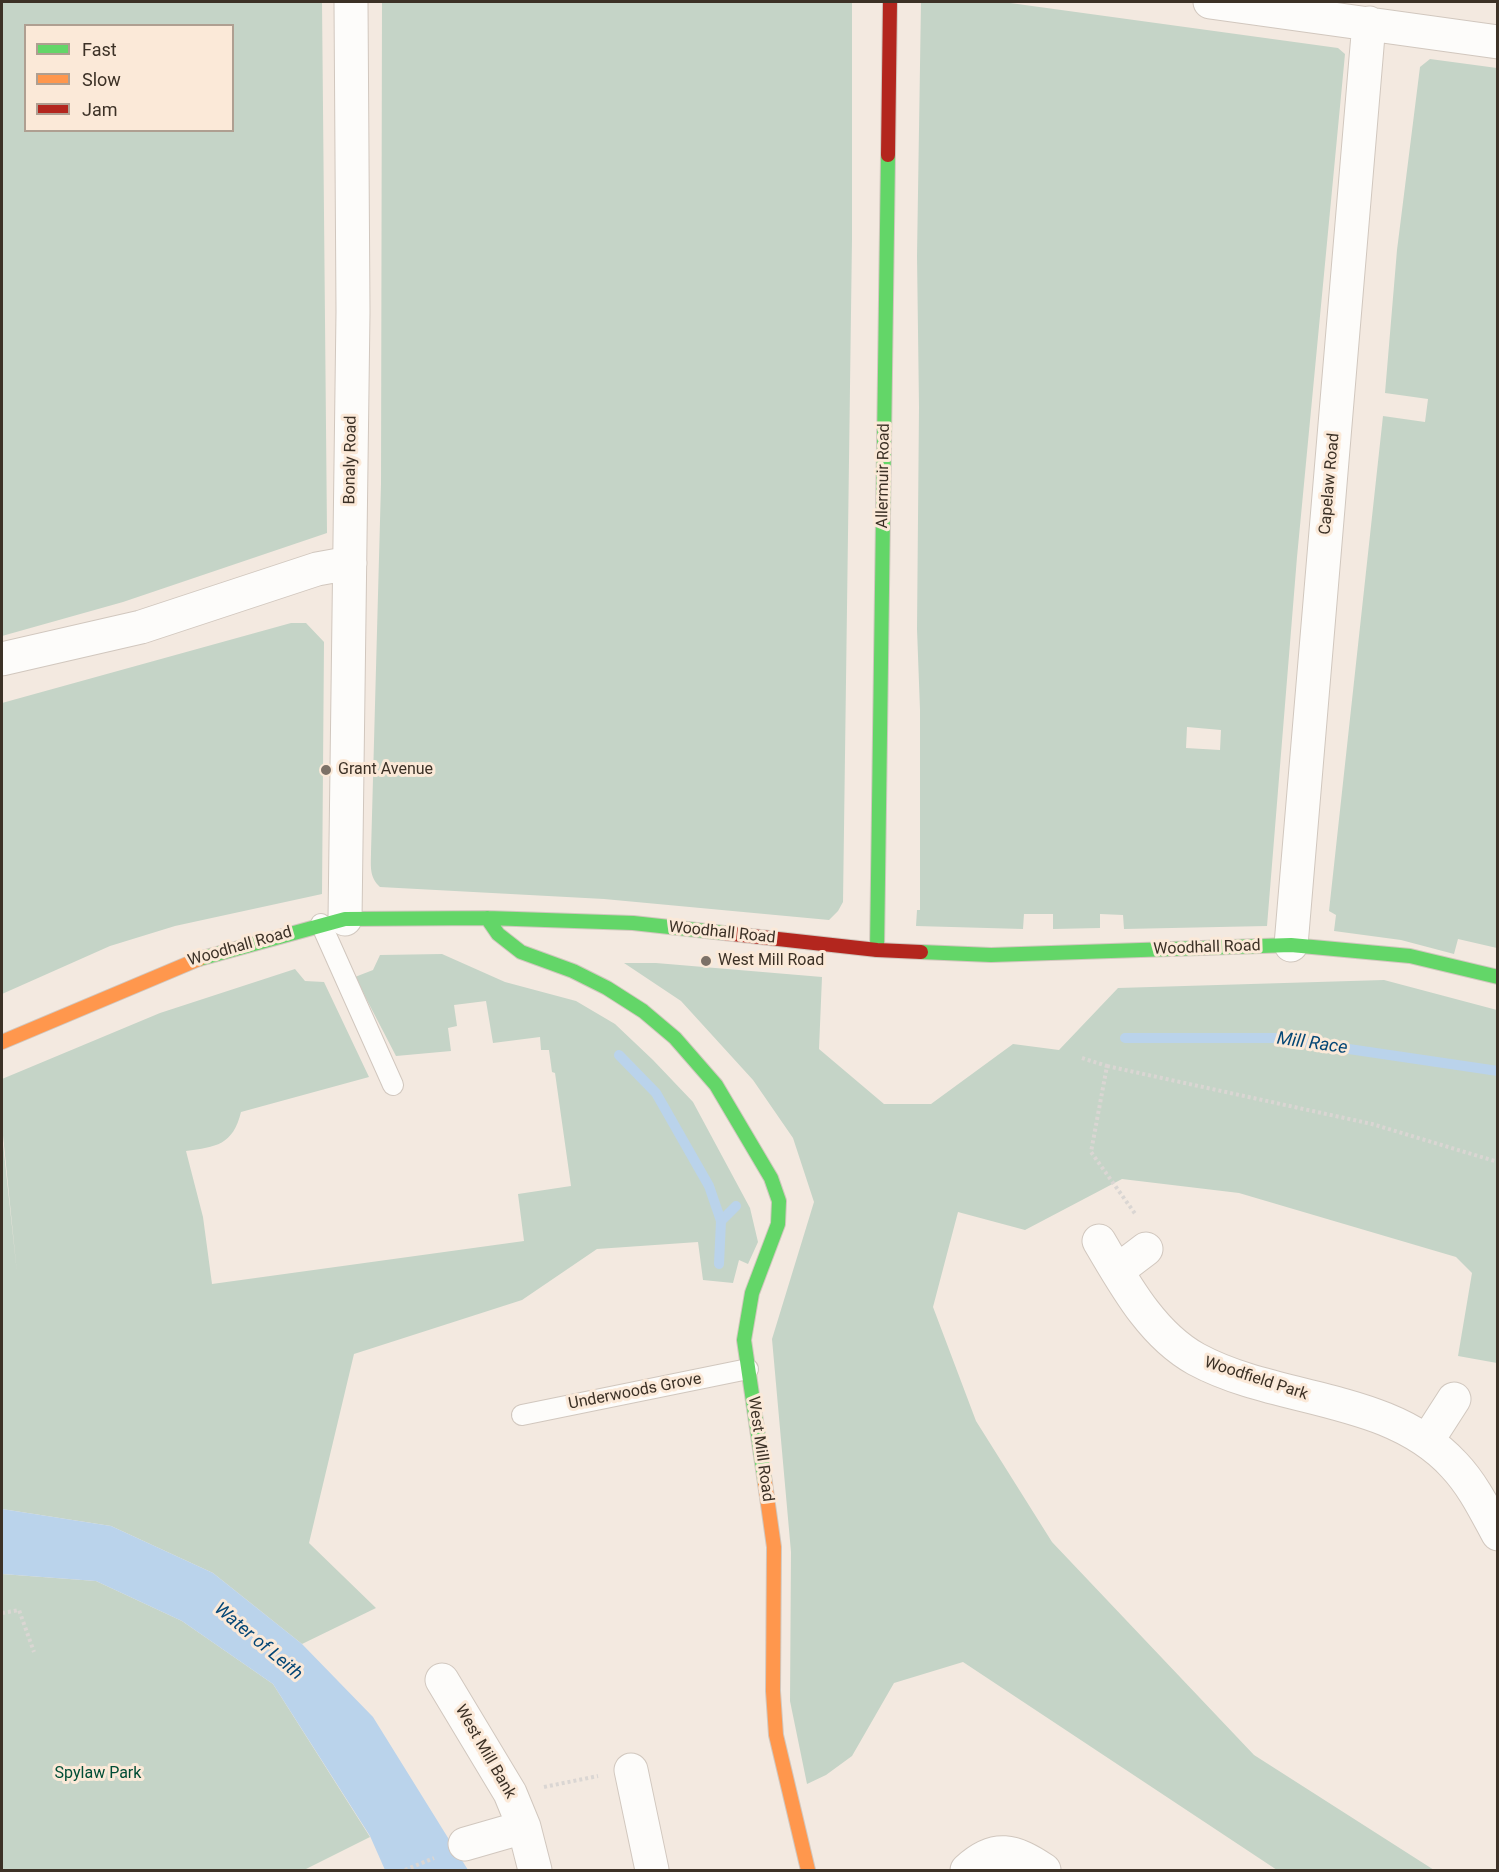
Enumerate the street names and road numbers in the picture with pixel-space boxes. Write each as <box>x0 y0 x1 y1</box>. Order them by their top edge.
street label: Bonaly Road <box>341 415 361 505</box>
street label: Allermuir Road <box>873 423 895 529</box>
street label: Capelaw Road <box>1316 432 1344 536</box>
street label: Woodhall Road <box>668 918 776 948</box>
street label: Woodhall Road <box>186 923 294 971</box>
street label: Woodhall Road <box>1153 937 1261 959</box>
street label: Woodfield Park <box>1202 1353 1310 1405</box>
street label: Underwoods Grove <box>567 1370 703 1414</box>
street label: West Mill Road <box>743 1395 777 1503</box>
street label: West Mill Bank <box>450 1702 520 1802</box>

